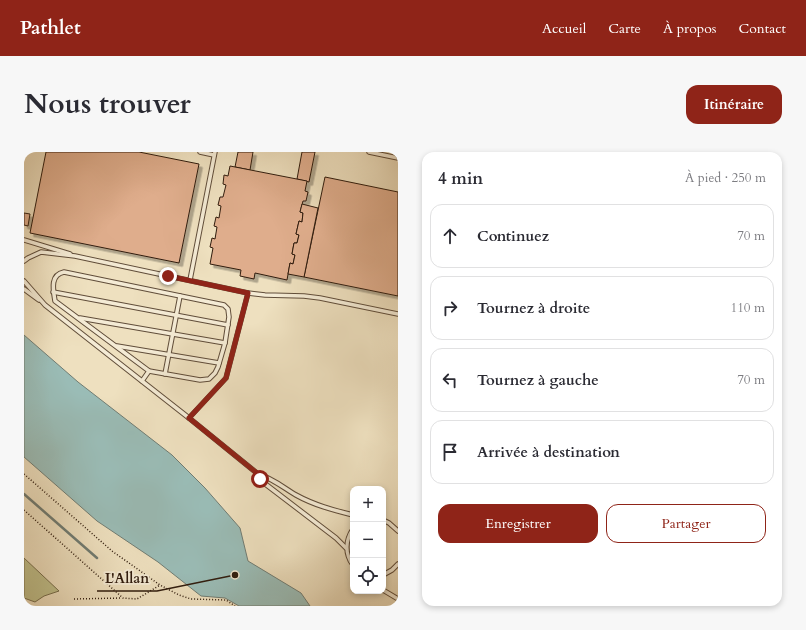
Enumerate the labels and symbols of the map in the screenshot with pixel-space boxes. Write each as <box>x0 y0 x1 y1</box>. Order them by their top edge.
route end <box>159 267 177 285</box>
route start <box>251 470 269 488</box>
callout: L'Allan <box>97 565 157 591</box>
text: L'Allan <box>105 569 149 588</box>

